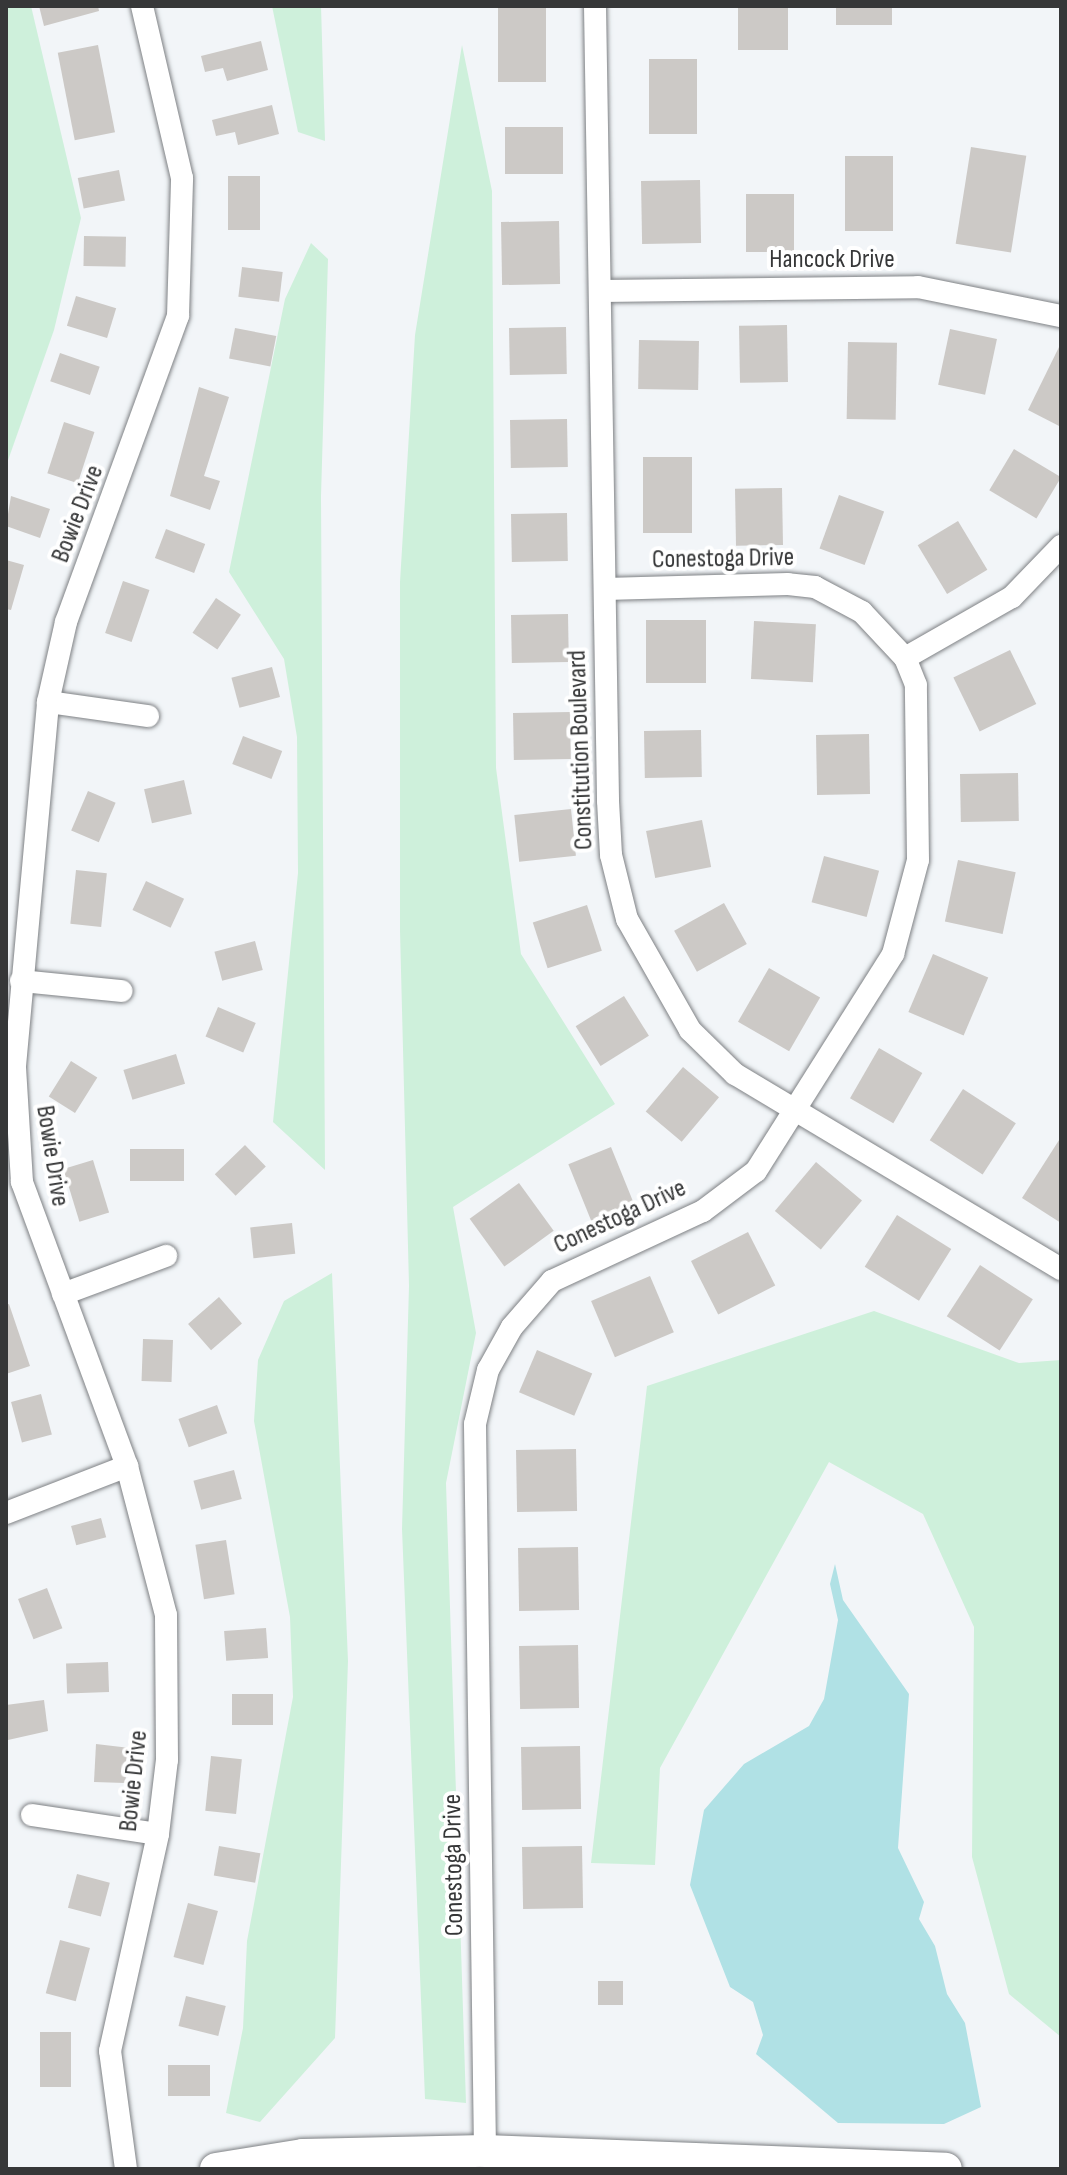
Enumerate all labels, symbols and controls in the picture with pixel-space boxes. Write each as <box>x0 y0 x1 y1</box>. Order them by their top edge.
street label: Hancock Drive <box>769 244 895 276</box>
street label: Bowie Drive <box>45 461 111 567</box>
street label: Conestoga Drive <box>652 542 794 576</box>
street label: Constitution Boulevard <box>562 650 600 850</box>
street label: Bowie Drive <box>29 1103 75 1209</box>
street label: Conestoga Drive <box>549 1173 691 1261</box>
street label: Bowie Drive <box>113 1729 155 1833</box>
street label: Conestoga Drive <box>437 1794 471 1936</box>

